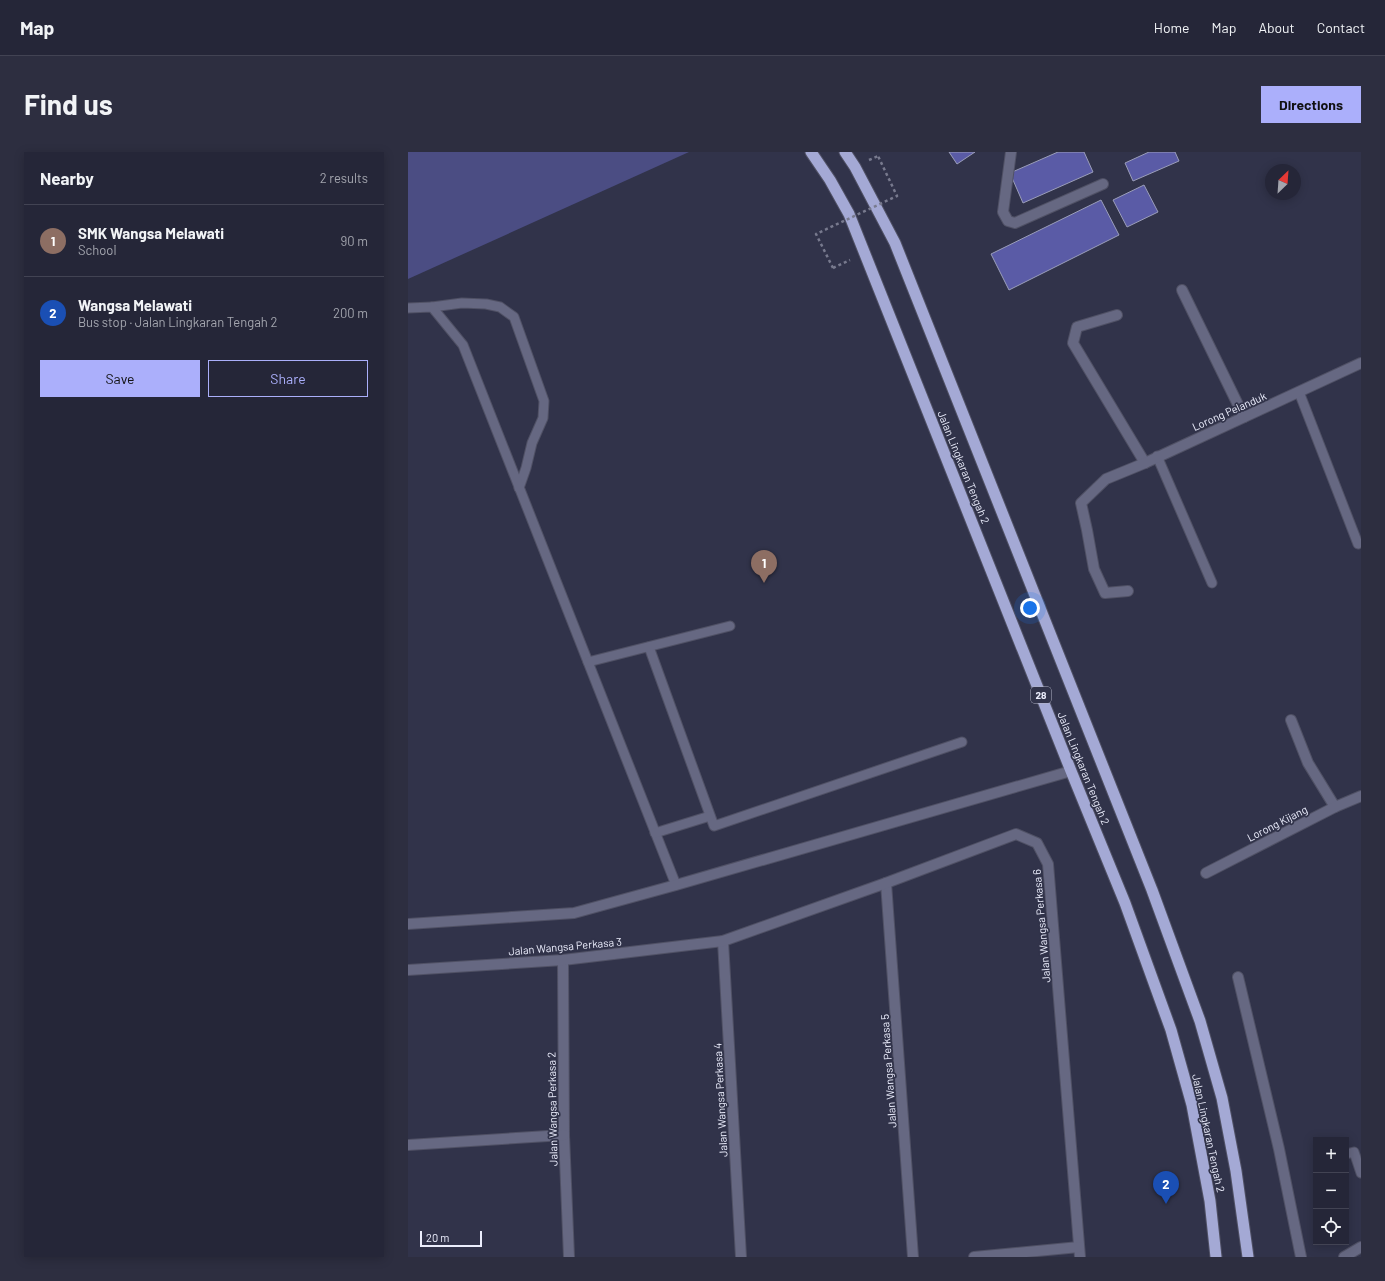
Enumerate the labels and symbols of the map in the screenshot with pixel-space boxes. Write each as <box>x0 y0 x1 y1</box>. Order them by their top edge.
north arrow <box>1265 164 1301 200</box>
street label: Lorong Pelanduk <box>1190 389 1269 433</box>
street label: Jalan Lingkaran Tengah 2 <box>935 409 993 525</box>
pin: 1 <box>751 550 777 583</box>
your location <box>1020 598 1040 618</box>
road number: 28 <box>1031 687 1051 703</box>
street label: Jalan Lingkaran Tengah 2 <box>1055 710 1113 826</box>
street label: Lorong Kijang <box>1245 802 1309 844</box>
street label: Jalan Wangsa Perkasa 6 <box>1030 868 1052 983</box>
street label: Jalan Wangsa Perkasa 3 <box>508 935 622 957</box>
street label: Jalan Wangsa Perkasa 5 <box>878 1013 898 1128</box>
street label: Jalan Wangsa Perkasa 4 <box>711 1043 729 1157</box>
street label: Jalan Wangsa Perkasa 2 <box>545 1052 559 1166</box>
street label: Jalan Lingkaran Tengah 2 <box>1190 1073 1228 1193</box>
pin: 2 <box>1153 1171 1179 1204</box>
scale bar <box>420 1229 482 1248</box>

